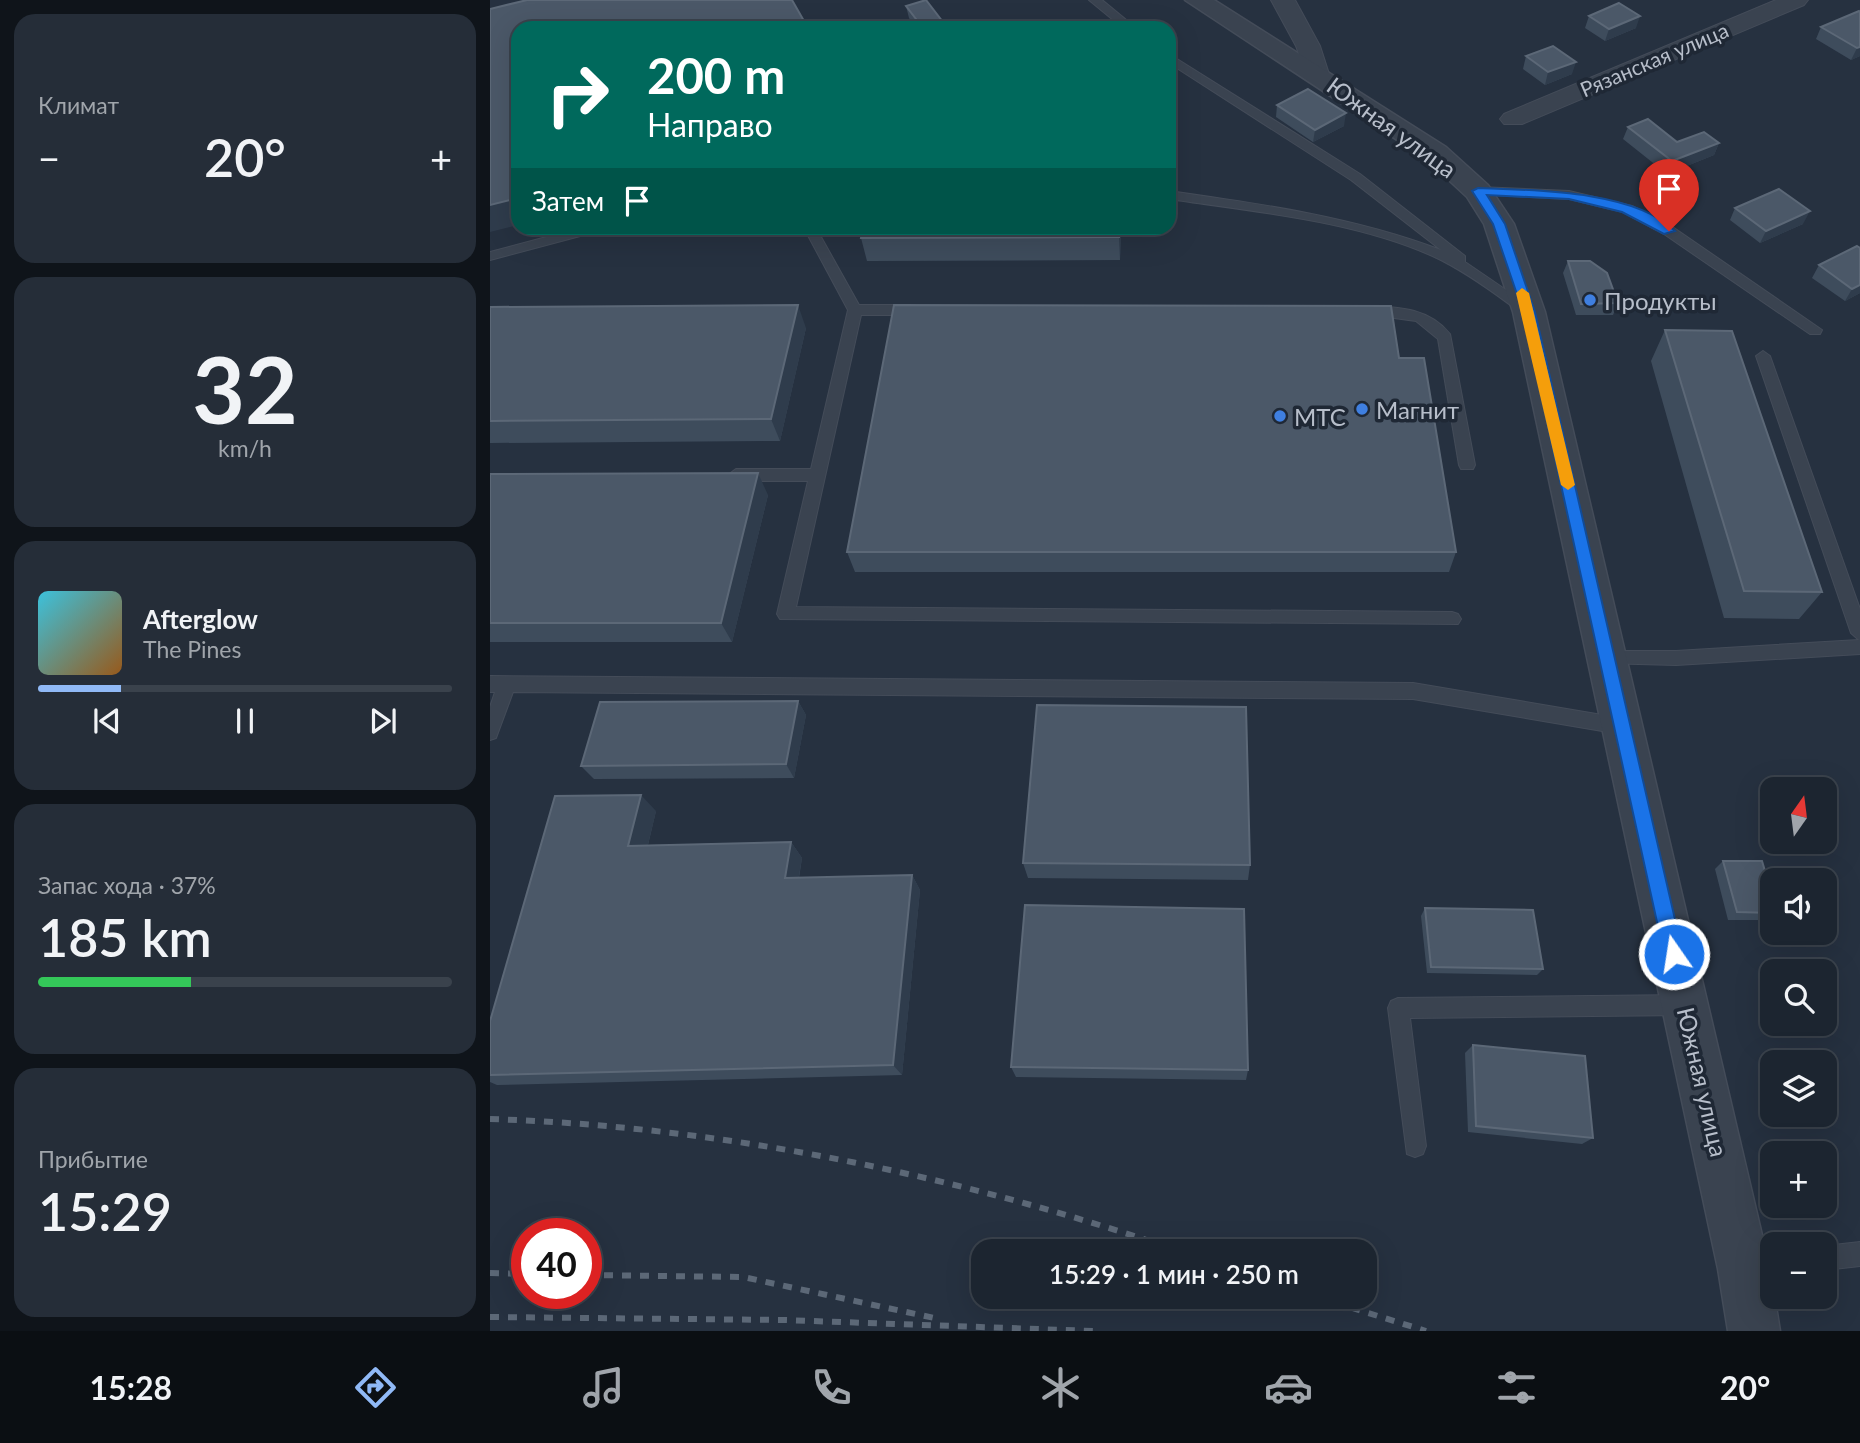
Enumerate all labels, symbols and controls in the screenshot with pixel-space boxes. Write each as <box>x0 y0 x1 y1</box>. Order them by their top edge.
street label: Рязанская улица <box>1576 17 1732 101</box>
text: 200 m <box>647 46 785 104</box>
icon: right <box>532 49 623 140</box>
street label: Южная улица <box>1322 70 1462 184</box>
text: Климат <box>38 91 119 119</box>
text: Направо <box>647 105 773 144</box>
text: 20° <box>204 126 286 188</box>
text: − <box>38 135 60 181</box>
text: + <box>430 135 452 181</box>
pin <box>1639 159 1699 231</box>
icon: arrive <box>1650 170 1688 208</box>
icon: arrive <box>618 182 656 220</box>
text: Затем <box>532 185 604 217</box>
place label: Продукты <box>1604 286 1717 315</box>
marker: Продукты <box>1582 292 1598 308</box>
text: 32 <box>192 334 298 443</box>
place label: Магнит <box>1376 395 1459 424</box>
marker: Магнит <box>1354 401 1370 417</box>
place label: МТС <box>1294 402 1346 431</box>
marker: МТС <box>1272 408 1288 424</box>
text: km/h <box>218 434 272 462</box>
text: Afterglow <box>143 603 258 635</box>
text: The Pines <box>143 635 241 663</box>
icon: previous <box>88 702 126 740</box>
icon: pause <box>226 702 264 740</box>
icon: next <box>364 702 402 740</box>
north arrow <box>1760 777 1838 854</box>
map controls <box>1760 777 1837 1309</box>
button: sound <box>1760 868 1837 945</box>
text: Запас хода · 37% <box>38 871 216 899</box>
text: 185 km <box>38 906 212 968</box>
position arrow <box>1637 917 1711 991</box>
button: search <box>1760 959 1837 1036</box>
street label: Южная улица <box>1672 1004 1734 1160</box>
button: layers <box>1760 1050 1837 1127</box>
button: + <box>1760 1141 1837 1218</box>
text: Прибытие <box>38 1145 148 1173</box>
text: 15:29 <box>38 1180 172 1242</box>
speed limit sign: 40 <box>511 1218 602 1309</box>
button: − <box>1760 1232 1837 1309</box>
text: 15:29 · 1 мин · 250 m <box>1049 1258 1299 1290</box>
icon: directions <box>351 1363 400 1412</box>
icon: music <box>579 1363 628 1412</box>
icon: phone <box>807 1363 856 1412</box>
icon: climate <box>1036 1363 1085 1412</box>
icon: car <box>1264 1363 1313 1412</box>
icon: filters <box>1492 1363 1541 1412</box>
text: 15:28 <box>90 1368 172 1407</box>
text: 20° <box>1720 1368 1770 1407</box>

